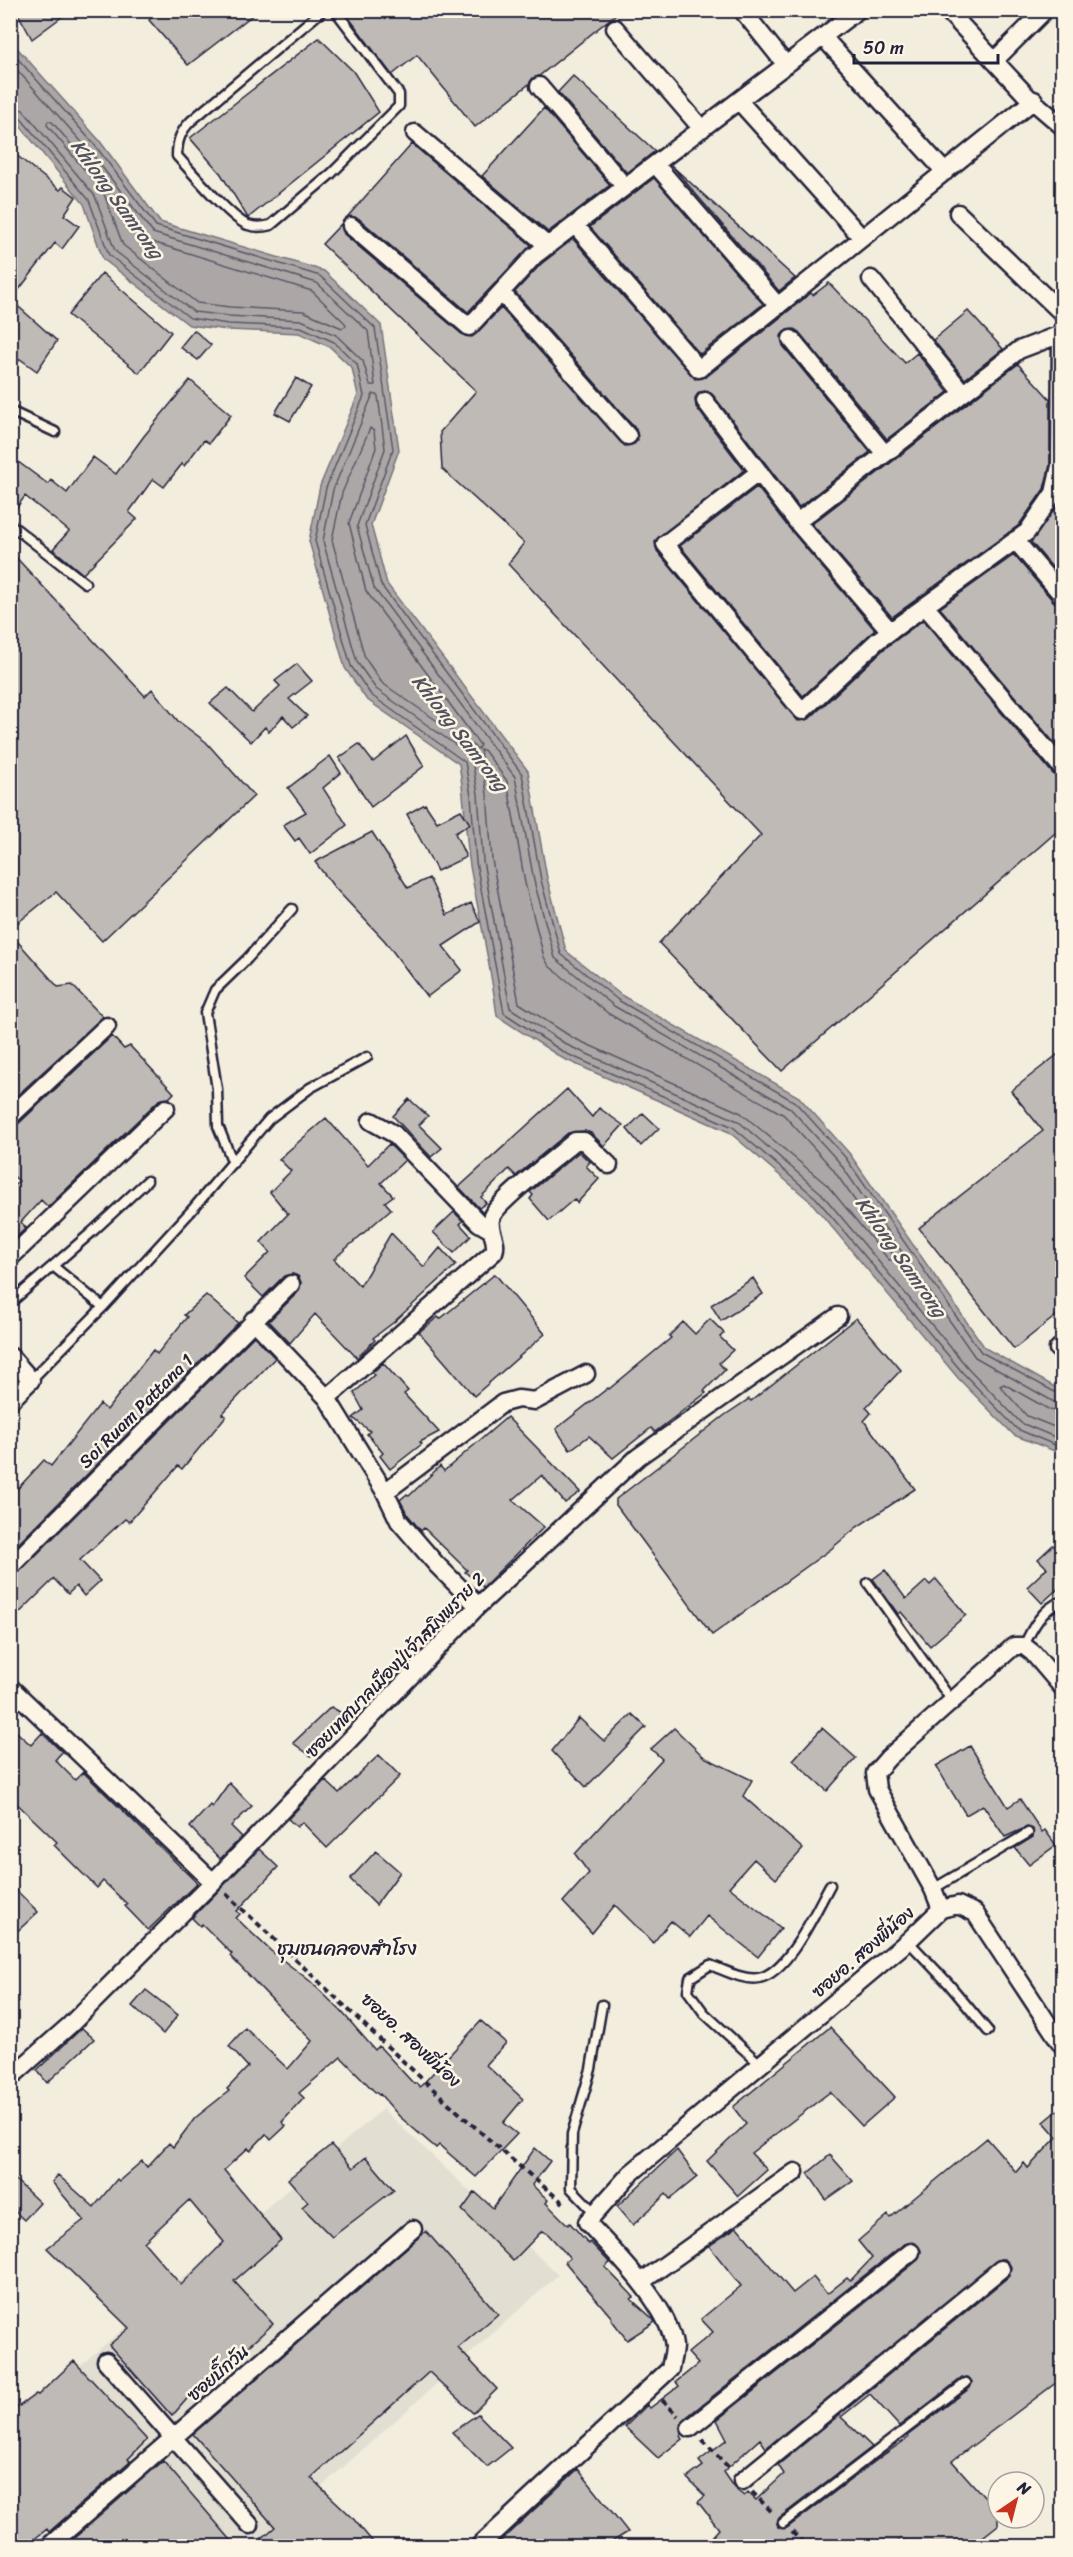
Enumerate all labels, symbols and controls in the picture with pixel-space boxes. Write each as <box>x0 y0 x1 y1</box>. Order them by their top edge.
scale bar <box>854 27 998 65</box>
text: 50 m <box>863 32 904 64</box>
water label: Khlong Samrong <box>61 131 174 268</box>
water label: Khlong Samrong <box>403 666 519 801</box>
water label: Khlong Samrong <box>846 1189 957 1327</box>
street label: Soi Ruam Pattana 1 <box>71 1346 201 1476</box>
street label: ซอยเทศบาลเมืองปู่เจ้าสมิงพราย 2 <box>297 1564 493 1766</box>
street label: ซอยอ. สองพี่น้อง <box>803 1897 922 2006</box>
district label: ชุมชนคลองสำโรง <box>277 1931 417 1966</box>
street label: ซอยอ. สองพี่น้อง <box>353 1984 470 2096</box>
street label: ซอยบิ๊กวัน <box>179 2336 257 2410</box>
north arrow <box>986 2470 1046 2530</box>
text: N <box>1011 2472 1038 2504</box>

